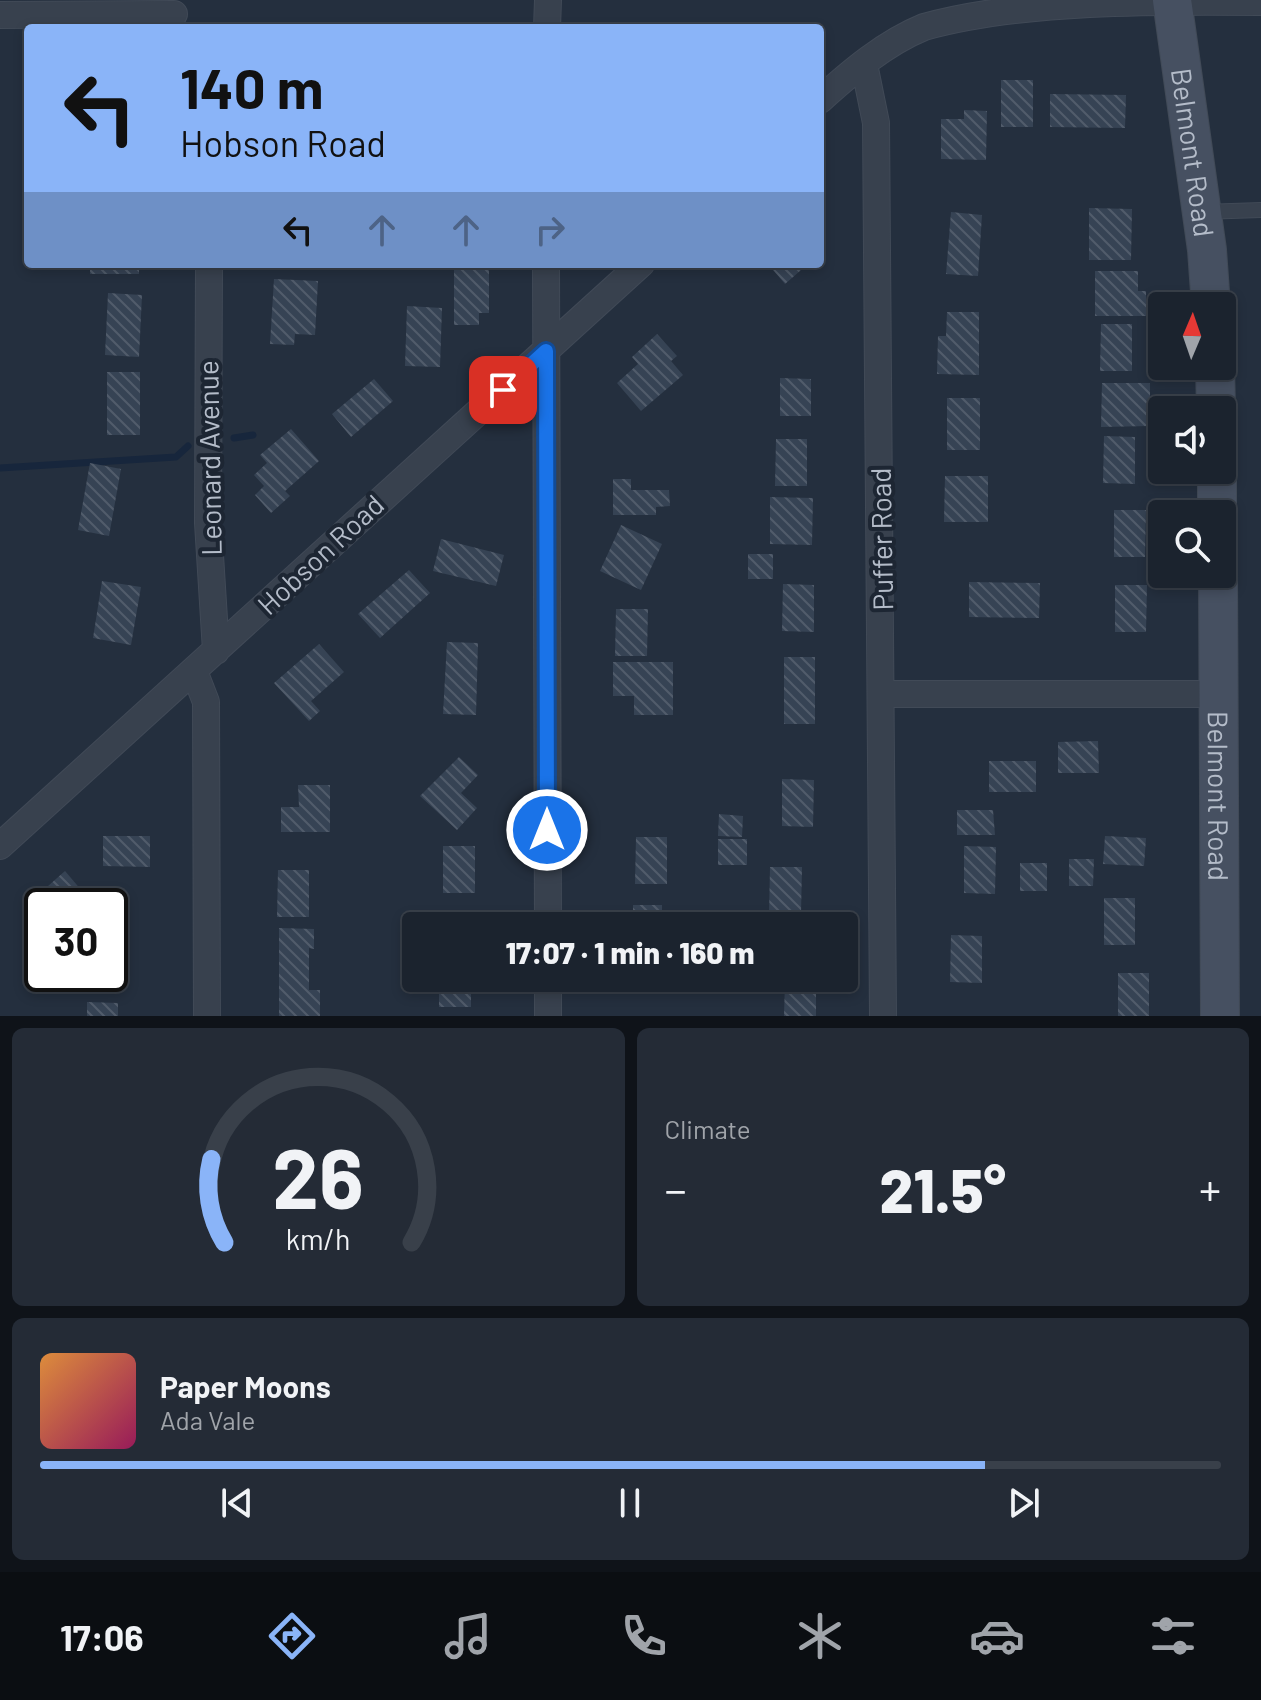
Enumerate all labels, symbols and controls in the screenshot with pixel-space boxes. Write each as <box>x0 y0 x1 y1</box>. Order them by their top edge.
text: 140 m <box>180 53 324 120</box>
icon: left <box>48 56 152 160</box>
street label: Belmont Road <box>1165 66 1222 239</box>
text: Hobson Road <box>180 121 386 164</box>
icon: left <box>276 208 320 252</box>
icon: ahead <box>360 208 404 252</box>
icon: ahead <box>444 208 488 252</box>
icon: right <box>528 208 572 252</box>
north arrow <box>1148 292 1236 380</box>
map controls <box>1148 292 1236 588</box>
pin <box>469 356 537 424</box>
street label: Leonard Avenue <box>190 360 228 556</box>
icon: arrive <box>481 368 525 412</box>
button: sound <box>1148 396 1236 484</box>
street label: Puffer Road <box>863 467 899 611</box>
street label: Hobson Road <box>250 487 390 621</box>
button: search <box>1148 500 1236 588</box>
street label: Belmont Road <box>1202 711 1236 881</box>
position arrow <box>505 788 589 872</box>
speed limit sign: 30 <box>24 888 128 992</box>
text: 17:07 · 1 min · 160 m <box>505 934 755 970</box>
text: Climate <box>665 1113 751 1144</box>
text: 26 <box>273 1126 364 1226</box>
text: 21.5° <box>880 1153 1006 1225</box>
text: − <box>665 1162 687 1215</box>
text: + <box>1199 1162 1221 1215</box>
text: km/h <box>286 1221 351 1256</box>
text: Paper Moons <box>160 1368 331 1404</box>
text: Ada Vale <box>160 1404 255 1435</box>
icon: previous <box>215 1481 259 1525</box>
icon: pause <box>608 1481 652 1525</box>
icon: next <box>1002 1481 1046 1525</box>
icon: directions <box>264 1608 320 1664</box>
icon: music <box>440 1608 496 1664</box>
icon: phone <box>616 1608 672 1664</box>
icon: climate <box>792 1608 848 1664</box>
icon: car <box>969 1608 1025 1664</box>
icon: filters <box>1145 1608 1201 1664</box>
text: 17:06 <box>60 1615 144 1658</box>

